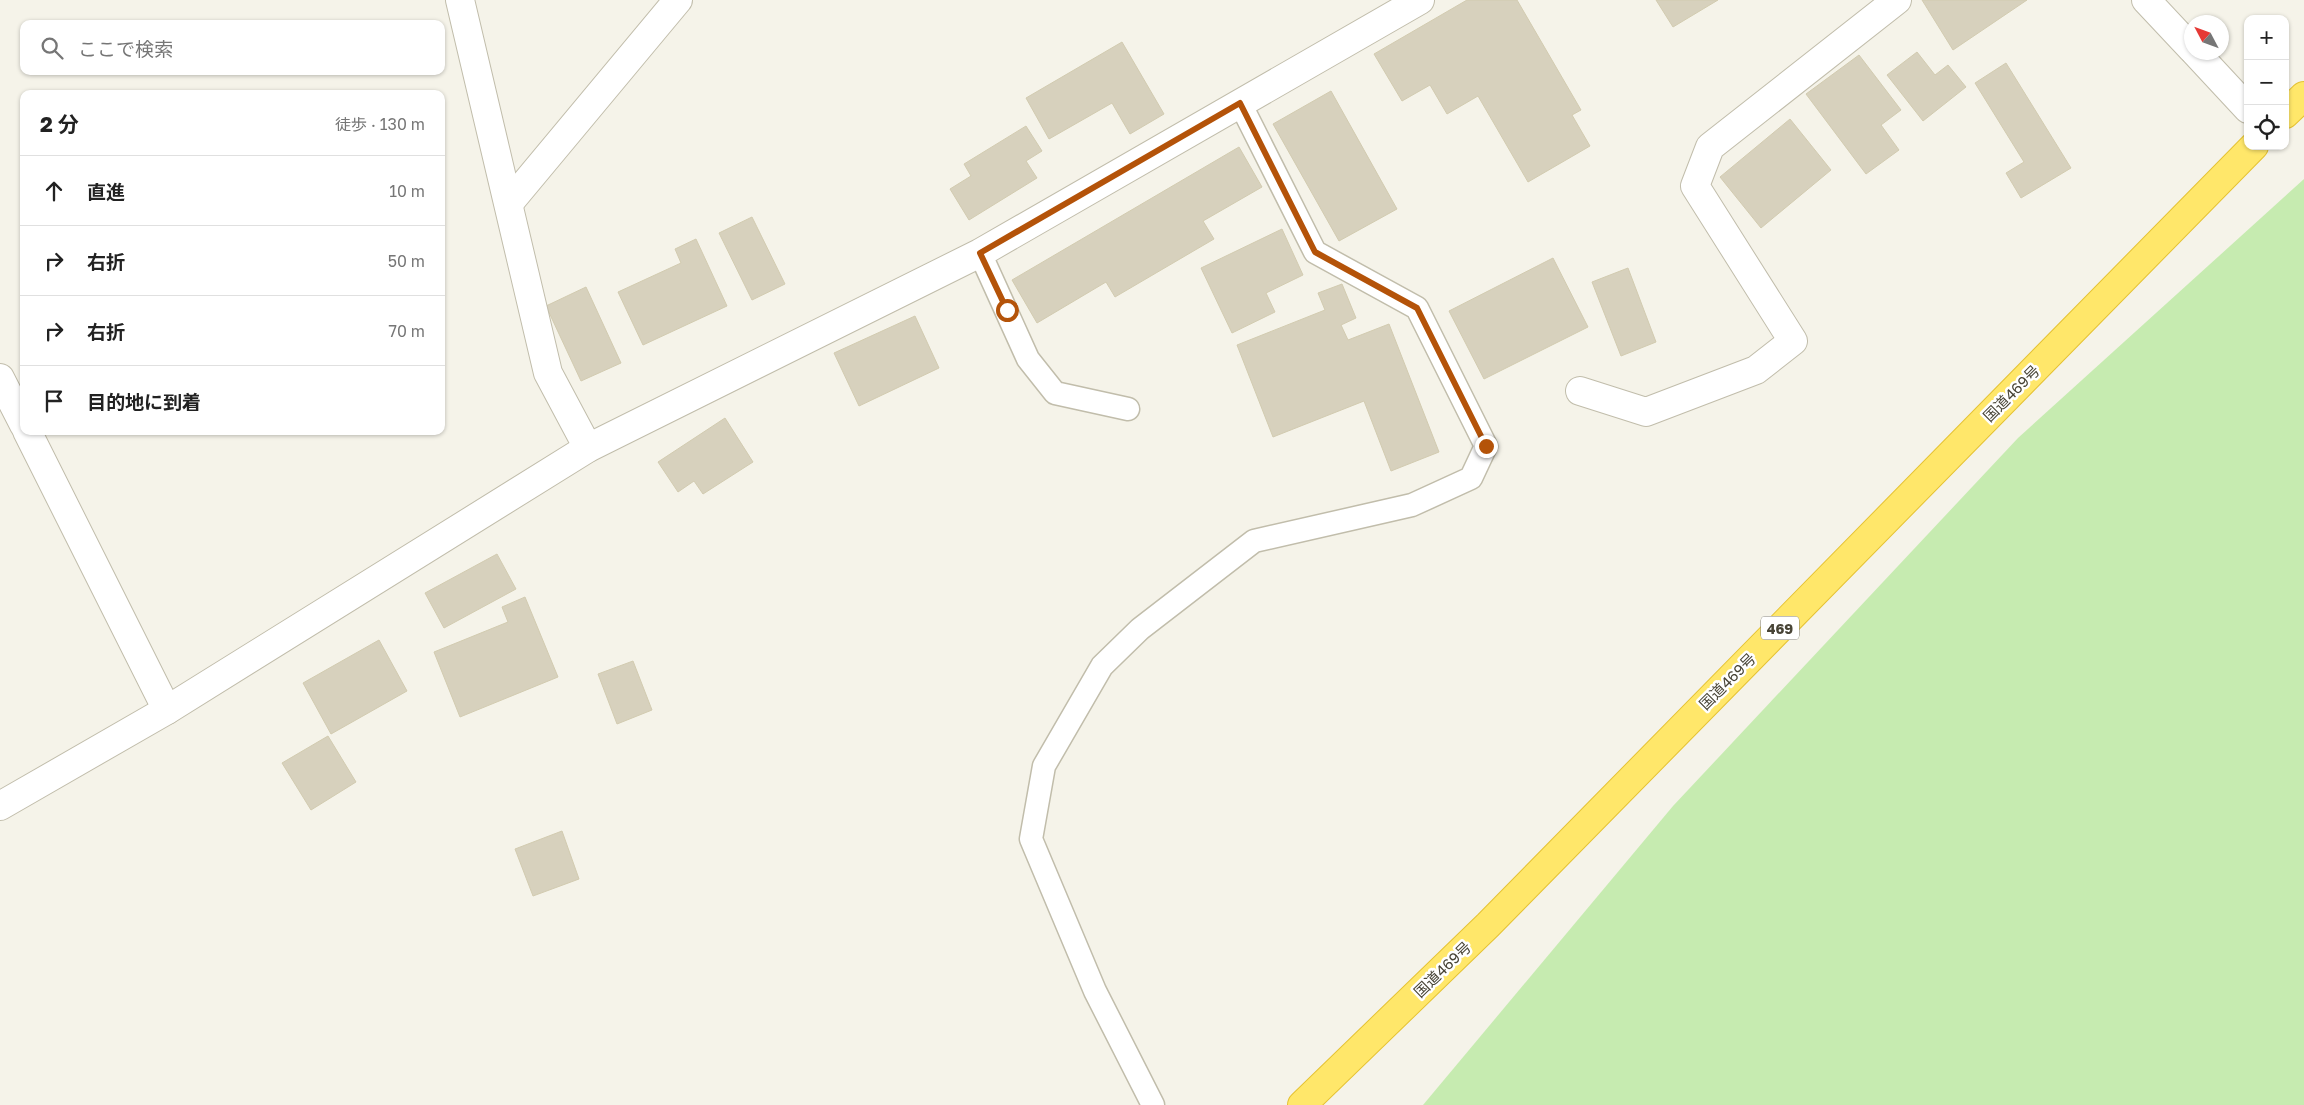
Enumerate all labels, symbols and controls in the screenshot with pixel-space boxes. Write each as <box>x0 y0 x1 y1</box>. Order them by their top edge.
north arrow <box>2184 15 2229 60</box>
map controls <box>2244 15 2289 150</box>
button: + <box>2244 15 2289 60</box>
search box <box>20 20 445 75</box>
icon: search <box>38 34 66 62</box>
text: ここで検索 <box>78 37 173 60</box>
button: − <box>2244 60 2289 105</box>
button: locate <box>2244 105 2289 150</box>
text: 2 分 <box>40 111 79 137</box>
text: 徒歩 · 130 m <box>335 114 425 134</box>
icon: ahead <box>40 177 68 205</box>
text: 直進 <box>87 180 125 203</box>
text: 10 m <box>389 181 425 201</box>
icon: right <box>40 247 68 275</box>
text: 右折 <box>87 250 125 273</box>
text: 50 m <box>388 251 425 271</box>
route start <box>996 299 1019 322</box>
icon: right <box>40 317 68 345</box>
text: 右折 <box>87 320 125 343</box>
text: 70 m <box>388 321 425 341</box>
street label: 国道469号 <box>1979 361 2043 425</box>
icon: arrive <box>40 387 68 415</box>
text: 目的地に到着 <box>87 390 201 413</box>
route end <box>1475 435 1498 458</box>
road number: 469 <box>1761 616 1799 640</box>
street label: 国道469号 <box>1695 649 1759 713</box>
street label: 国道469号 <box>1410 937 1474 1001</box>

